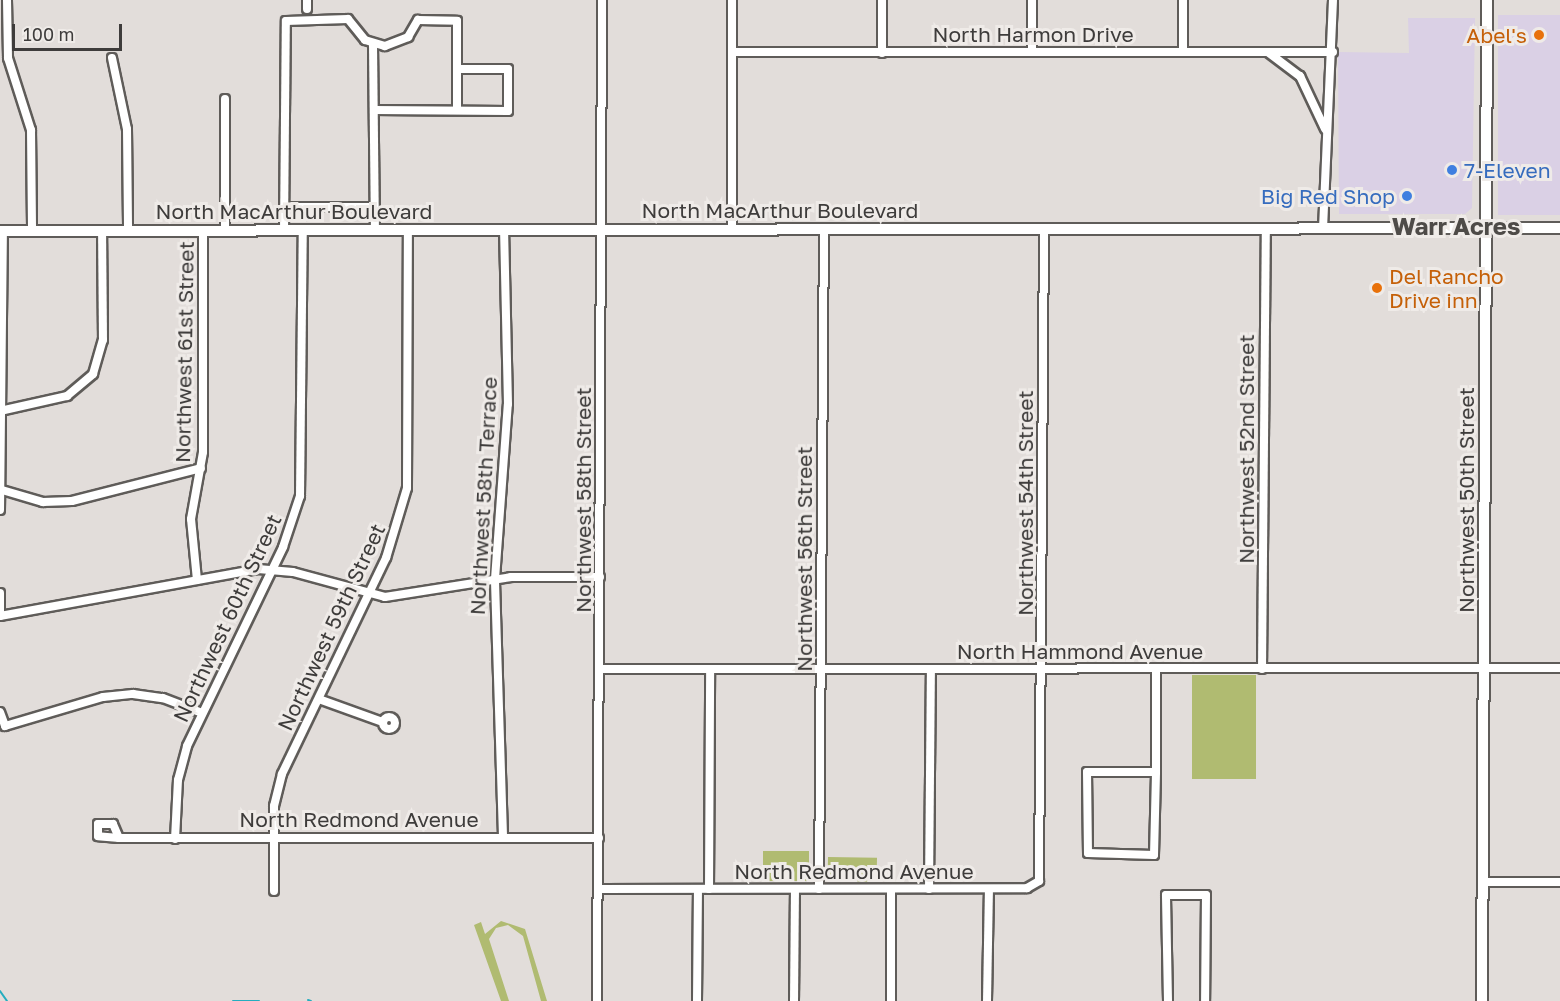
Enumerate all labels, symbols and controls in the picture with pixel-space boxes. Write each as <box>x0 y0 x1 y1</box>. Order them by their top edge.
scale bar <box>15 12 124 50</box>
street label: North Harmon Drive <box>932 21 1134 47</box>
place label: Abel's <box>1466 22 1527 48</box>
text: 100 m <box>23 23 74 45</box>
marker: Abel's <box>1532 28 1546 42</box>
place label: 7-Eleven <box>1464 157 1551 183</box>
marker: 7-Eleven <box>1445 163 1459 177</box>
place label: Big Red Shop <box>1261 183 1395 209</box>
marker: Big Red Shop <box>1400 189 1414 203</box>
street label: North MacArthur Boulevard <box>642 197 918 223</box>
street label: North MacArthur Boulevard <box>156 198 432 224</box>
district label: Warr Acres <box>1392 212 1520 240</box>
street label: Northwest 61st Street <box>169 241 199 463</box>
place label: Del Rancho Drive inn <box>1389 263 1504 313</box>
marker: Del Rancho Drive inn <box>1370 281 1384 295</box>
street label: Northwest 52nd Street <box>1233 334 1259 564</box>
street label: Northwest 58th Terrace <box>464 376 502 616</box>
street label: Northwest 58th Street <box>570 387 596 613</box>
street label: Northwest 50th Street <box>1453 387 1479 613</box>
street label: Northwest 54th Street <box>1012 390 1038 616</box>
street label: Northwest 56th Street <box>791 446 817 672</box>
street label: Northwest 60th Street <box>168 510 286 726</box>
street label: Northwest 59th Street <box>272 519 390 735</box>
street label: North Hammond Avenue <box>957 638 1203 664</box>
street label: North Redmond Avenue <box>239 806 479 832</box>
street label: North Redmond Avenue <box>734 858 974 884</box>

